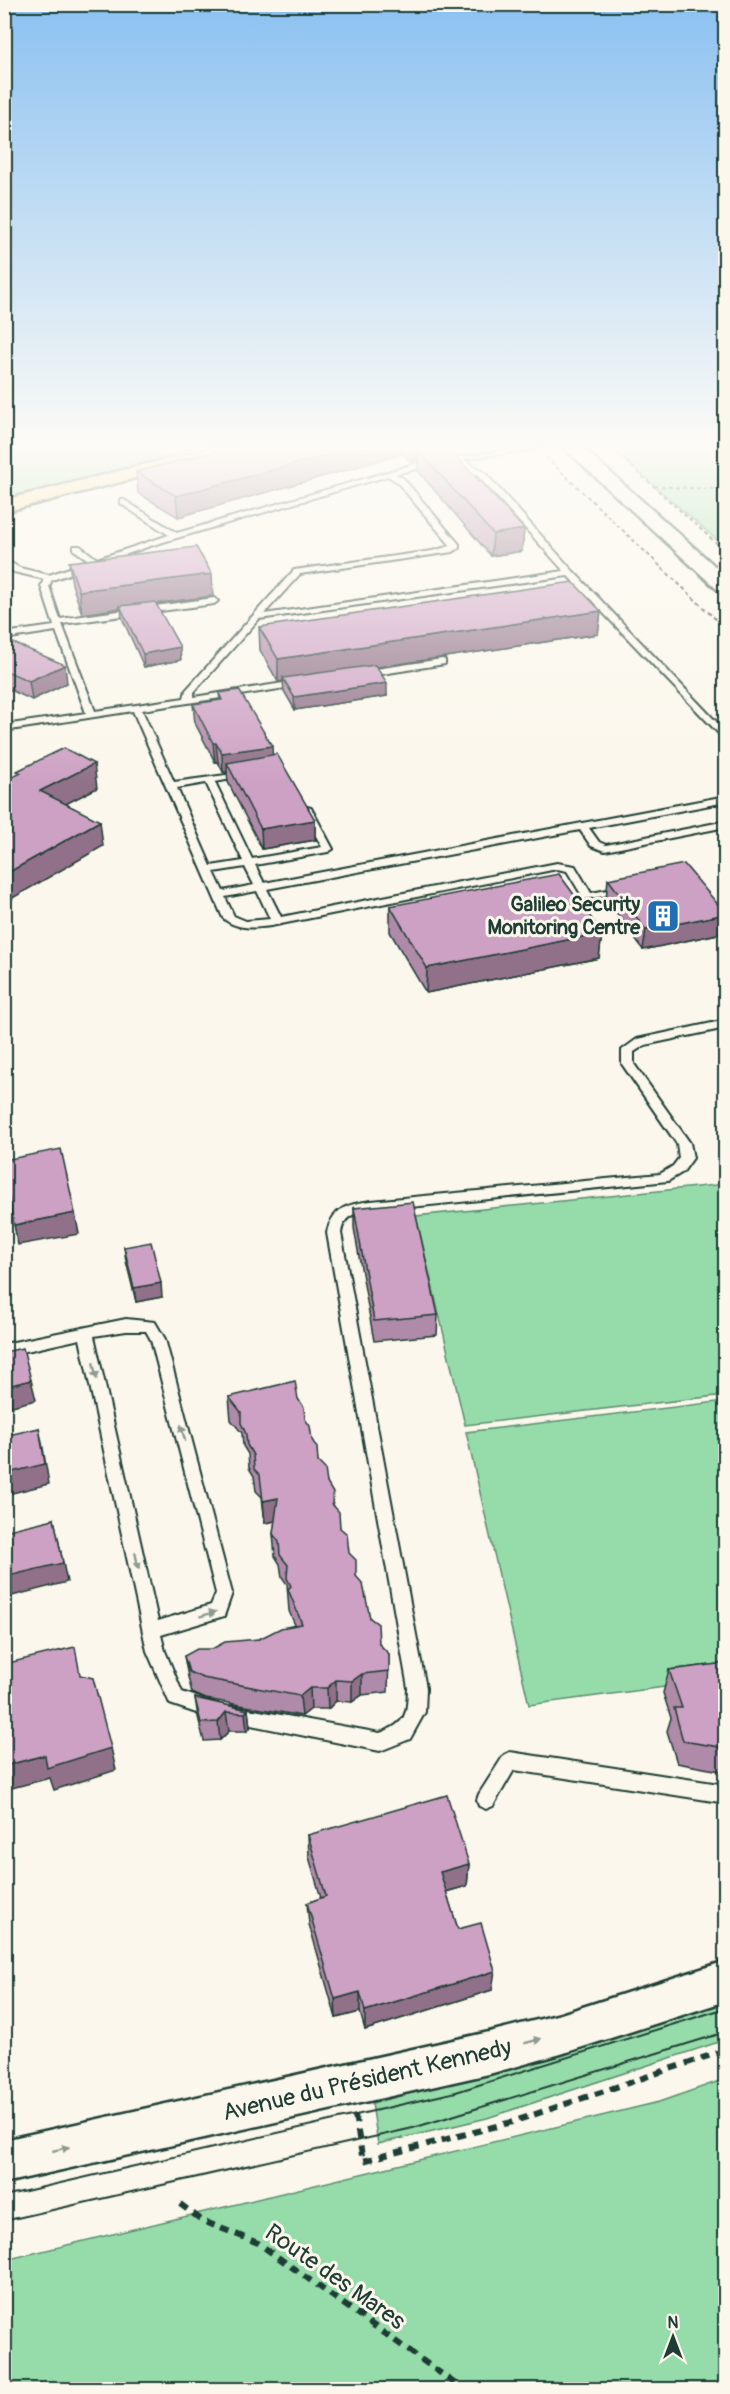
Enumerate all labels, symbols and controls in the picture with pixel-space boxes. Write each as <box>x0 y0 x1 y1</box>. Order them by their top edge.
place label: Galileo Security Monitoring Centre <box>488 892 641 940</box>
building icon: Galileo Security Monitoring Centre <box>645 898 681 934</box>
one-way arrow <box>91 1362 100 1381</box>
one-way arrow <box>177 1423 187 1442</box>
one-way arrow <box>133 1552 142 1571</box>
one-way arrow <box>199 1609 217 1618</box>
street label: Avenue du Président Kennedy <box>220 2033 514 2127</box>
one-way arrow <box>524 2036 542 2046</box>
one-way arrow <box>52 2143 71 2153</box>
street label: Route des Mares <box>259 2218 411 2336</box>
north arrow <box>643 2307 703 2367</box>
text: N <box>668 2313 679 2333</box>

